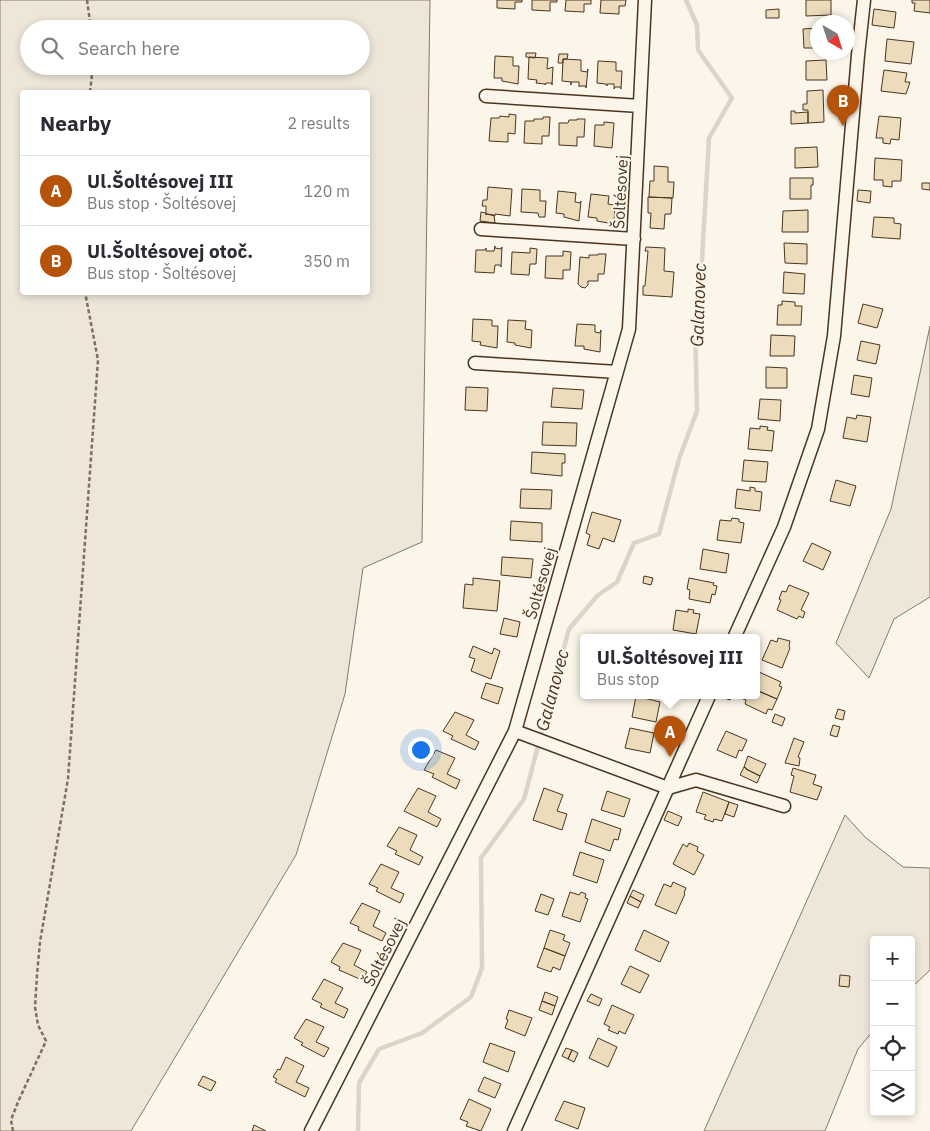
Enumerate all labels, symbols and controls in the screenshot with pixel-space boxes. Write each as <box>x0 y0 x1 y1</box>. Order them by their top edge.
north arrow <box>810 15 855 60</box>
search box <box>20 20 370 75</box>
icon: search <box>38 34 66 62</box>
text: Search here <box>78 36 180 60</box>
pin: B <box>827 85 859 126</box>
text: Nearby <box>40 109 111 137</box>
text: 2 results <box>287 113 350 133</box>
street label: Šoltésovej <box>607 154 632 229</box>
text: Ul.Šoltésovej III <box>87 169 234 193</box>
text: A <box>51 181 61 201</box>
text: 120 m <box>303 181 350 201</box>
text: Bus stop · Šoltésovej <box>87 193 236 213</box>
text: Ul.Šoltésovej otoč. <box>87 239 253 263</box>
text: B <box>51 251 61 271</box>
text: 350 m <box>303 251 350 271</box>
water label: Galanovec <box>685 262 711 347</box>
text: Bus stop · Šoltésovej <box>87 263 236 283</box>
street label: Šoltésovej <box>519 544 560 621</box>
popup <box>580 634 760 699</box>
text: Ul.Šoltésovej III <box>597 645 743 669</box>
water label: Galanovec <box>530 646 574 733</box>
text: Bus stop <box>597 669 659 689</box>
pin: A <box>654 716 686 757</box>
your location <box>408 737 434 763</box>
street label: Šoltésovej <box>357 914 410 990</box>
map controls <box>870 936 915 1116</box>
button: + <box>870 936 915 981</box>
button: − <box>870 981 915 1026</box>
button: locate <box>870 1026 915 1071</box>
button: layers <box>870 1071 915 1116</box>

